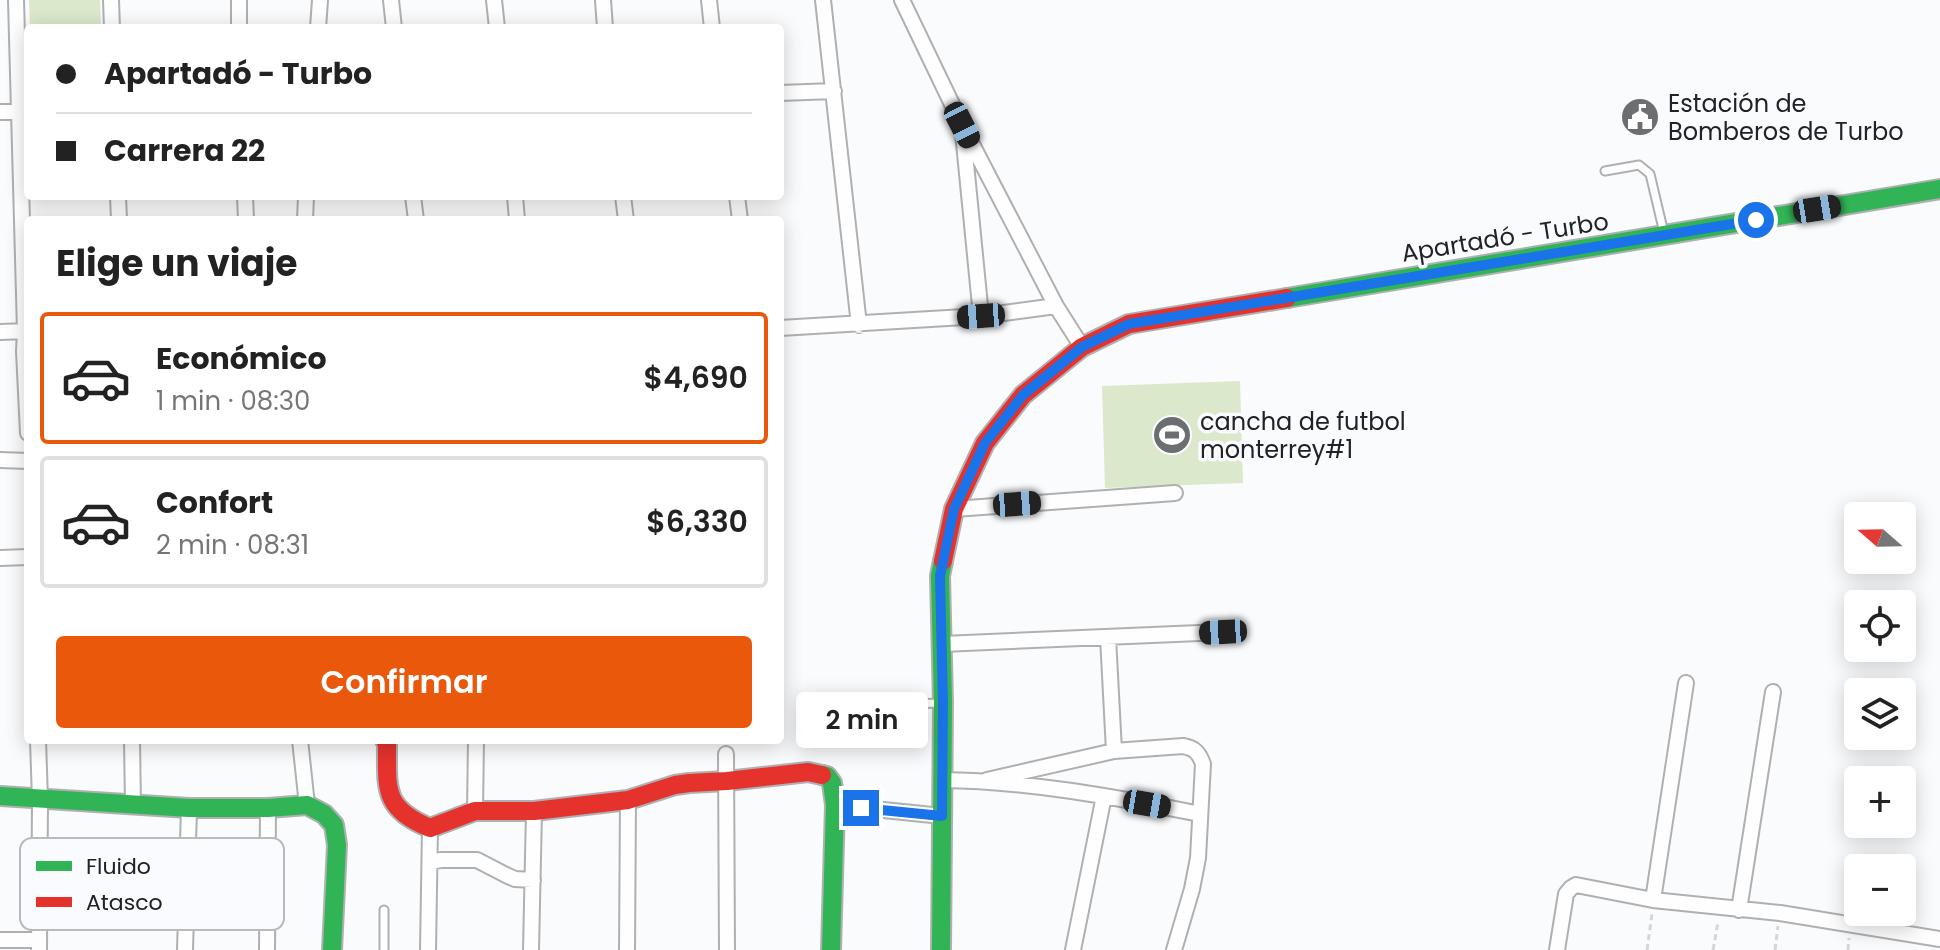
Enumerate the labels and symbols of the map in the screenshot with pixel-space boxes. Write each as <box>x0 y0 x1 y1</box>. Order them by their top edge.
place label: Estación de Bomberos de Turbo <box>1668 87 1904 148</box>
public building icon: Estación de Bomberos de Turbo <box>1619 96 1661 138</box>
car <box>940 98 984 152</box>
car <box>1791 193 1843 225</box>
route start <box>1738 202 1774 238</box>
street label: Apartadó - Turbo <box>1399 204 1611 270</box>
car <box>956 302 1006 330</box>
place label: cancha de futbol monterrey#1 <box>1200 405 1406 466</box>
sports icon: cancha de futbol monterrey#1 <box>1151 414 1193 456</box>
car <box>992 490 1042 518</box>
north arrow <box>1844 502 1916 574</box>
car <box>1198 619 1248 645</box>
callout: 2 min <box>795 692 927 748</box>
car <box>1121 788 1173 820</box>
route end <box>843 790 879 826</box>
legend <box>20 838 284 930</box>
text: Fluido <box>86 851 151 882</box>
text: Atasco <box>86 887 163 918</box>

